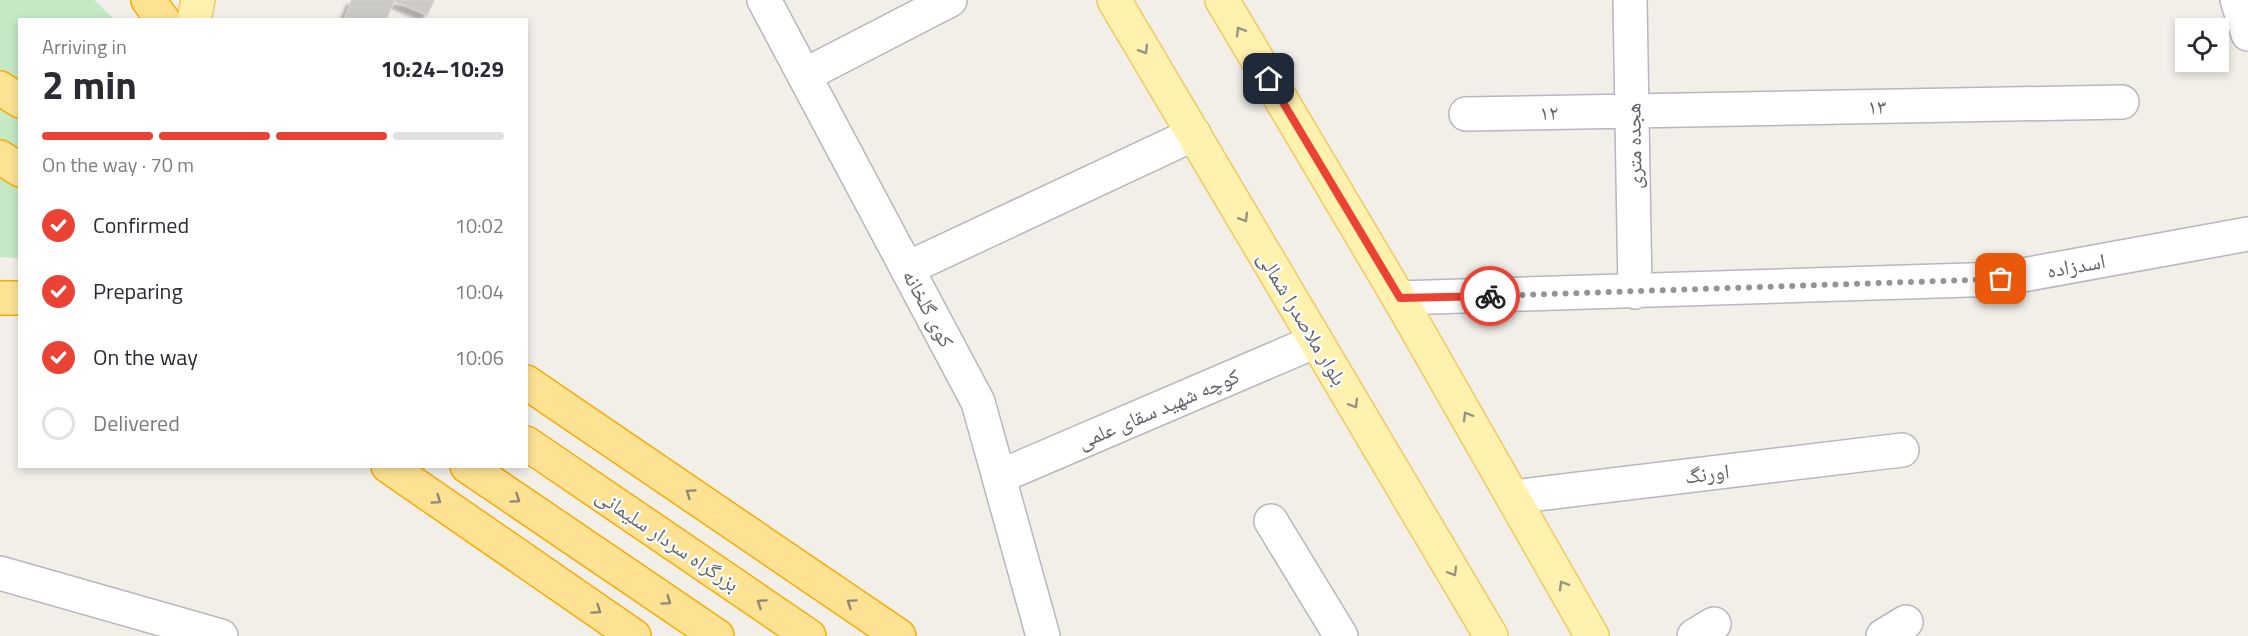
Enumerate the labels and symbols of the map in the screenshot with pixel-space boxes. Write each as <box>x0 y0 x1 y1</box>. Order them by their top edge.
one-way arrow <box>1236 27 1247 37</box>
one-way arrow <box>1137 44 1149 54</box>
pin <box>1243 53 1294 104</box>
street label: ۱۳ <box>1867 90 1887 122</box>
street label: ۱۲ <box>1539 96 1559 128</box>
street label: هجده متری <box>1616 103 1650 189</box>
one-way arrow <box>1236 212 1248 222</box>
street label: اسدزاده <box>2044 244 2108 286</box>
street label: بلوار ملاصدرا شمالی <box>1250 245 1356 391</box>
pin <box>1975 253 2026 304</box>
street label: کوی گلخانه <box>895 263 963 353</box>
courier <box>1460 266 1520 326</box>
street label: کوچه شهید سقای علمی <box>1072 359 1244 457</box>
one-way arrow <box>1346 398 1358 408</box>
one-way arrow <box>1463 412 1474 422</box>
street label: اورنگ <box>1683 454 1731 492</box>
street label: بزرگراه سردار سلیمانی <box>590 479 746 599</box>
one-way arrow <box>685 489 696 500</box>
one-way arrow <box>509 492 520 503</box>
one-way arrow <box>430 493 441 504</box>
one-way arrow <box>1446 566 1458 576</box>
one-way arrow <box>1559 581 1571 591</box>
one-way arrow <box>660 594 671 605</box>
one-way arrow <box>757 599 768 610</box>
one-way arrow <box>846 599 857 610</box>
one-way arrow <box>590 603 601 614</box>

